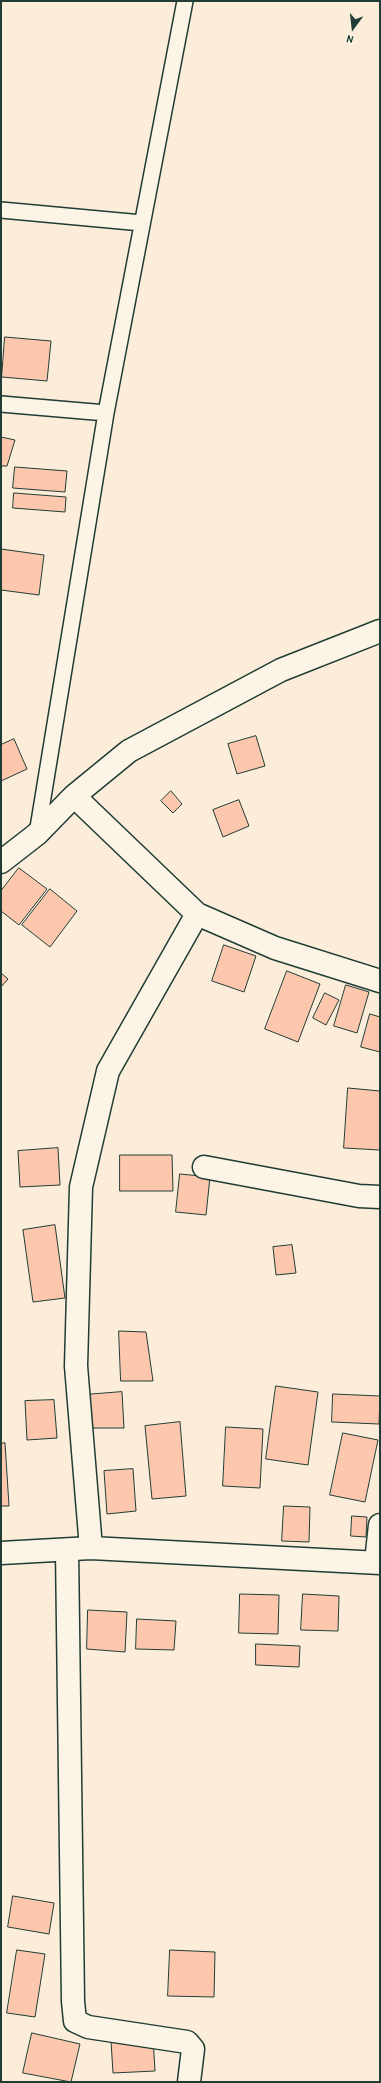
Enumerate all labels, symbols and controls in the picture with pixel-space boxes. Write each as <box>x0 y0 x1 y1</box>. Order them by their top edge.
north arrow <box>333 8 373 48</box>
text: N <box>345 32 355 47</box>

